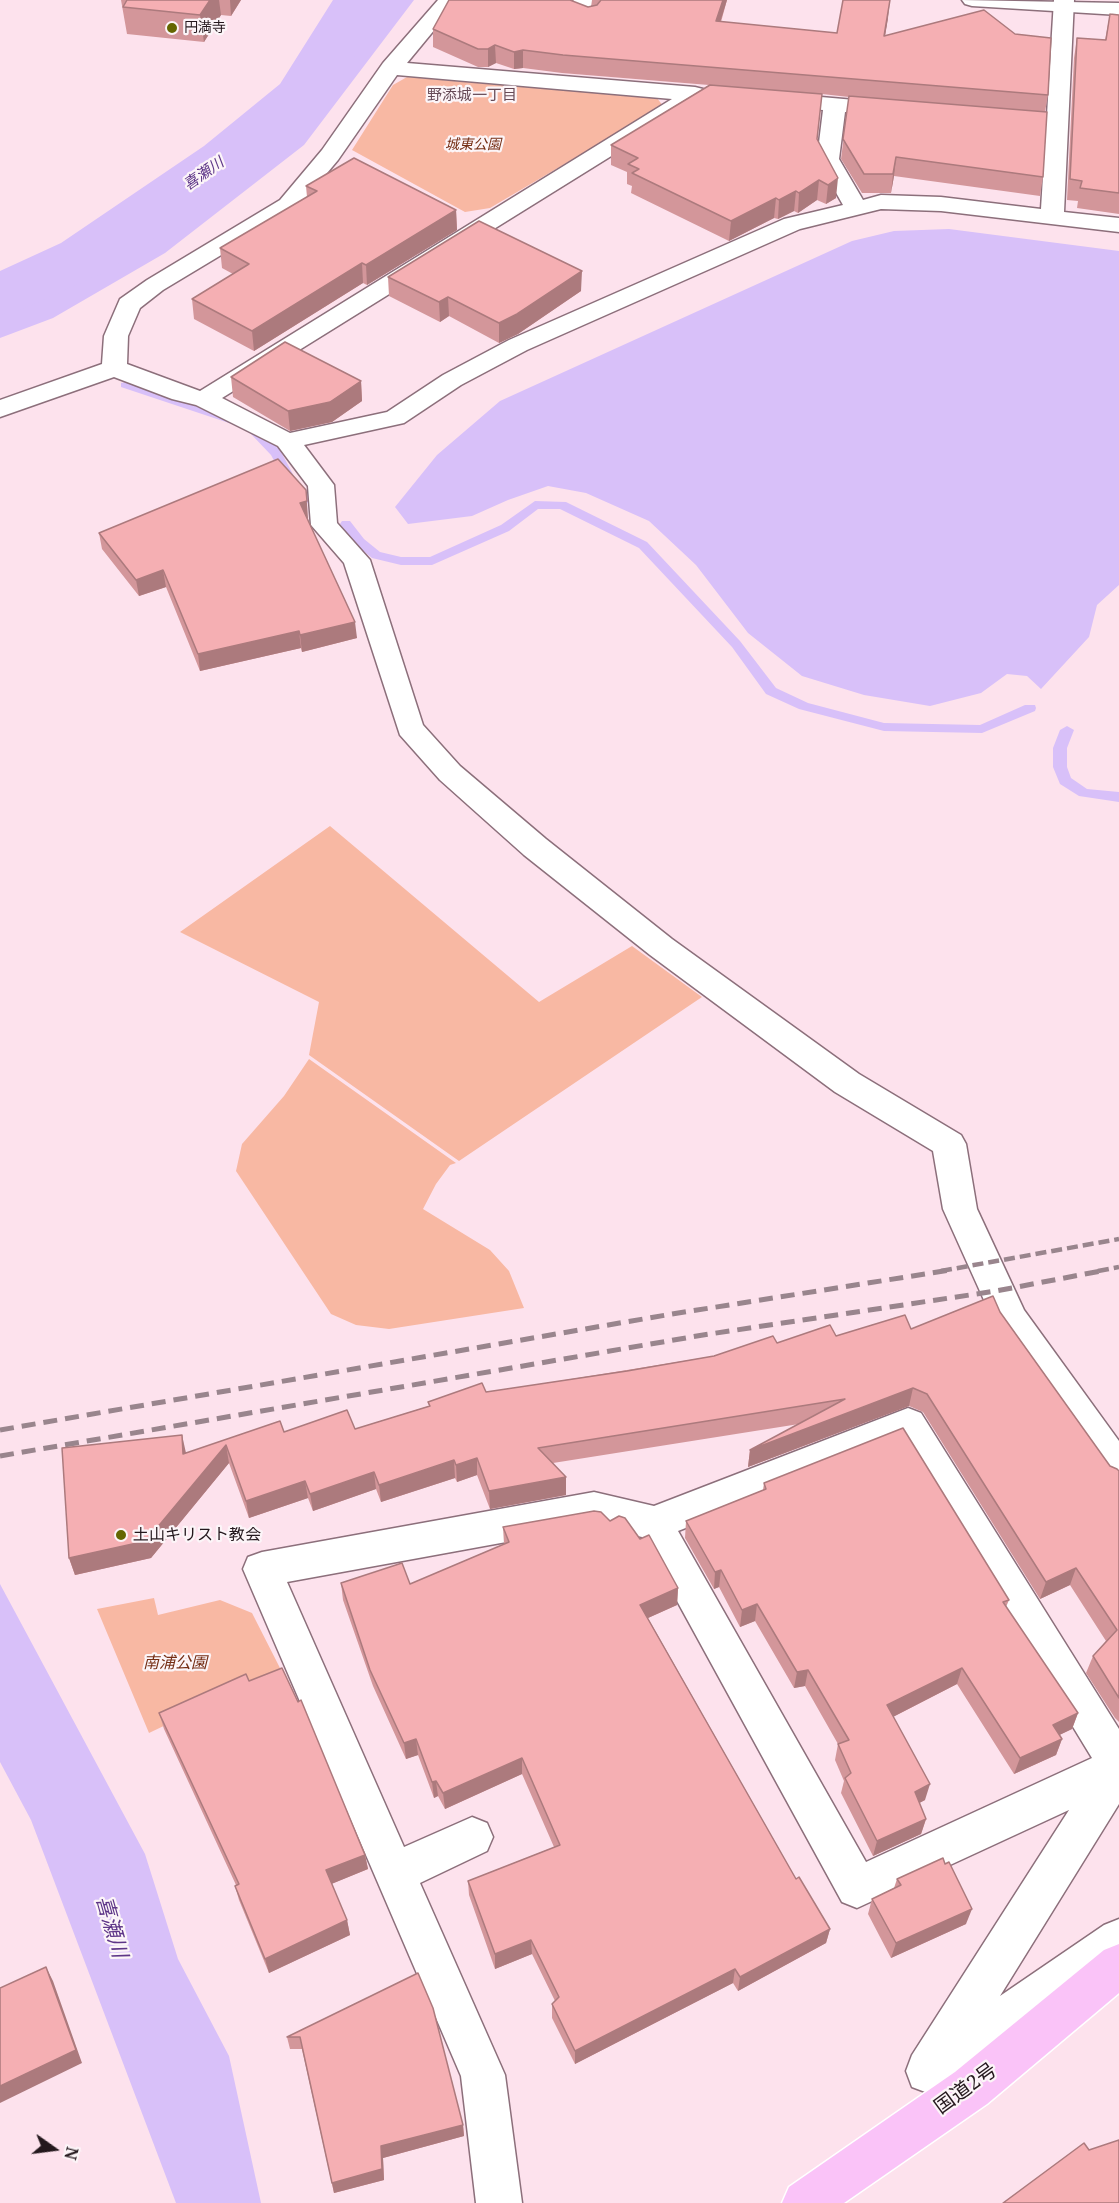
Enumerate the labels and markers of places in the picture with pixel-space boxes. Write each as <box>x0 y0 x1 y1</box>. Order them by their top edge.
place label: 円満寺 <box>184 20 226 36</box>
marker: 円満寺 <box>165 21 179 35</box>
place label: 土山キリスト教会 <box>133 1525 261 1545</box>
marker: 土山キリスト教会 <box>114 1528 128 1542</box>

